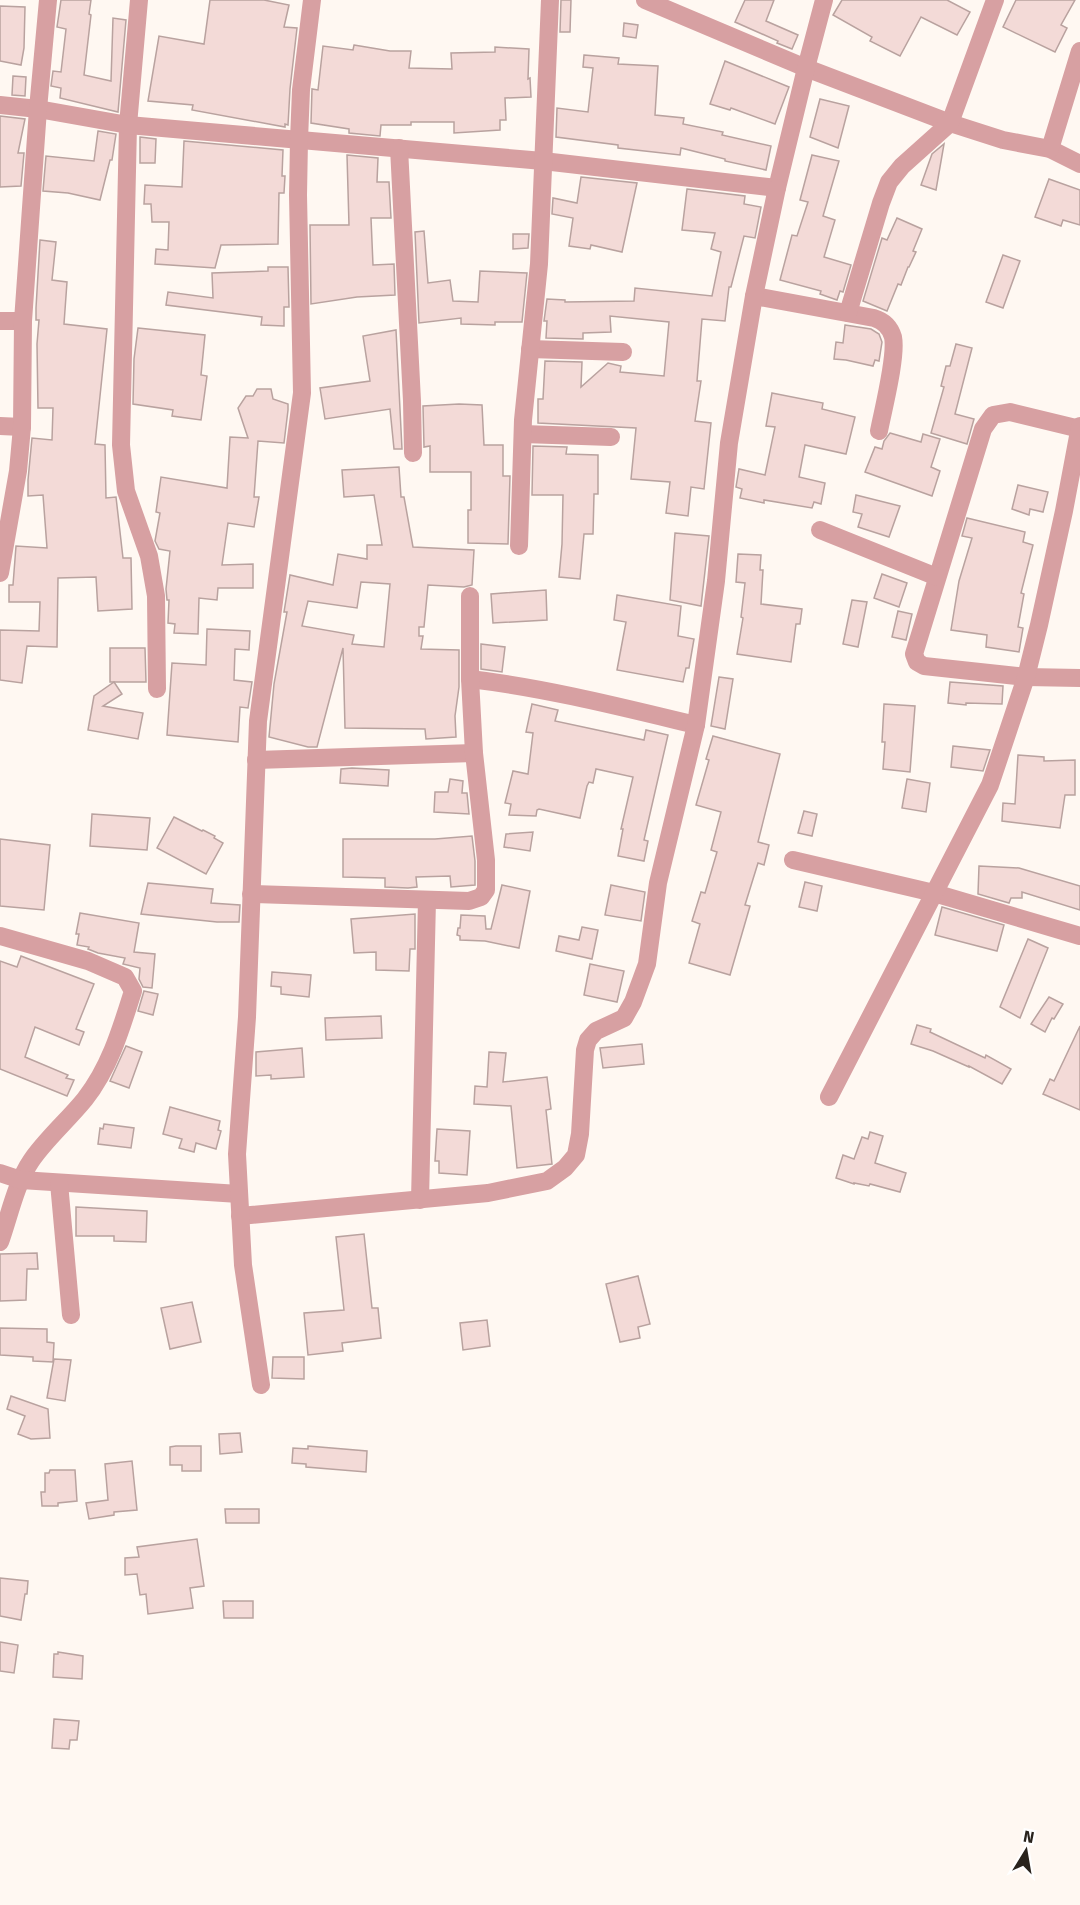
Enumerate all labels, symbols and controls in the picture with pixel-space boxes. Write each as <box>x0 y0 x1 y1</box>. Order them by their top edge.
north arrow <box>996 1821 1056 1881</box>
text: N <box>1022 1826 1036 1847</box>

